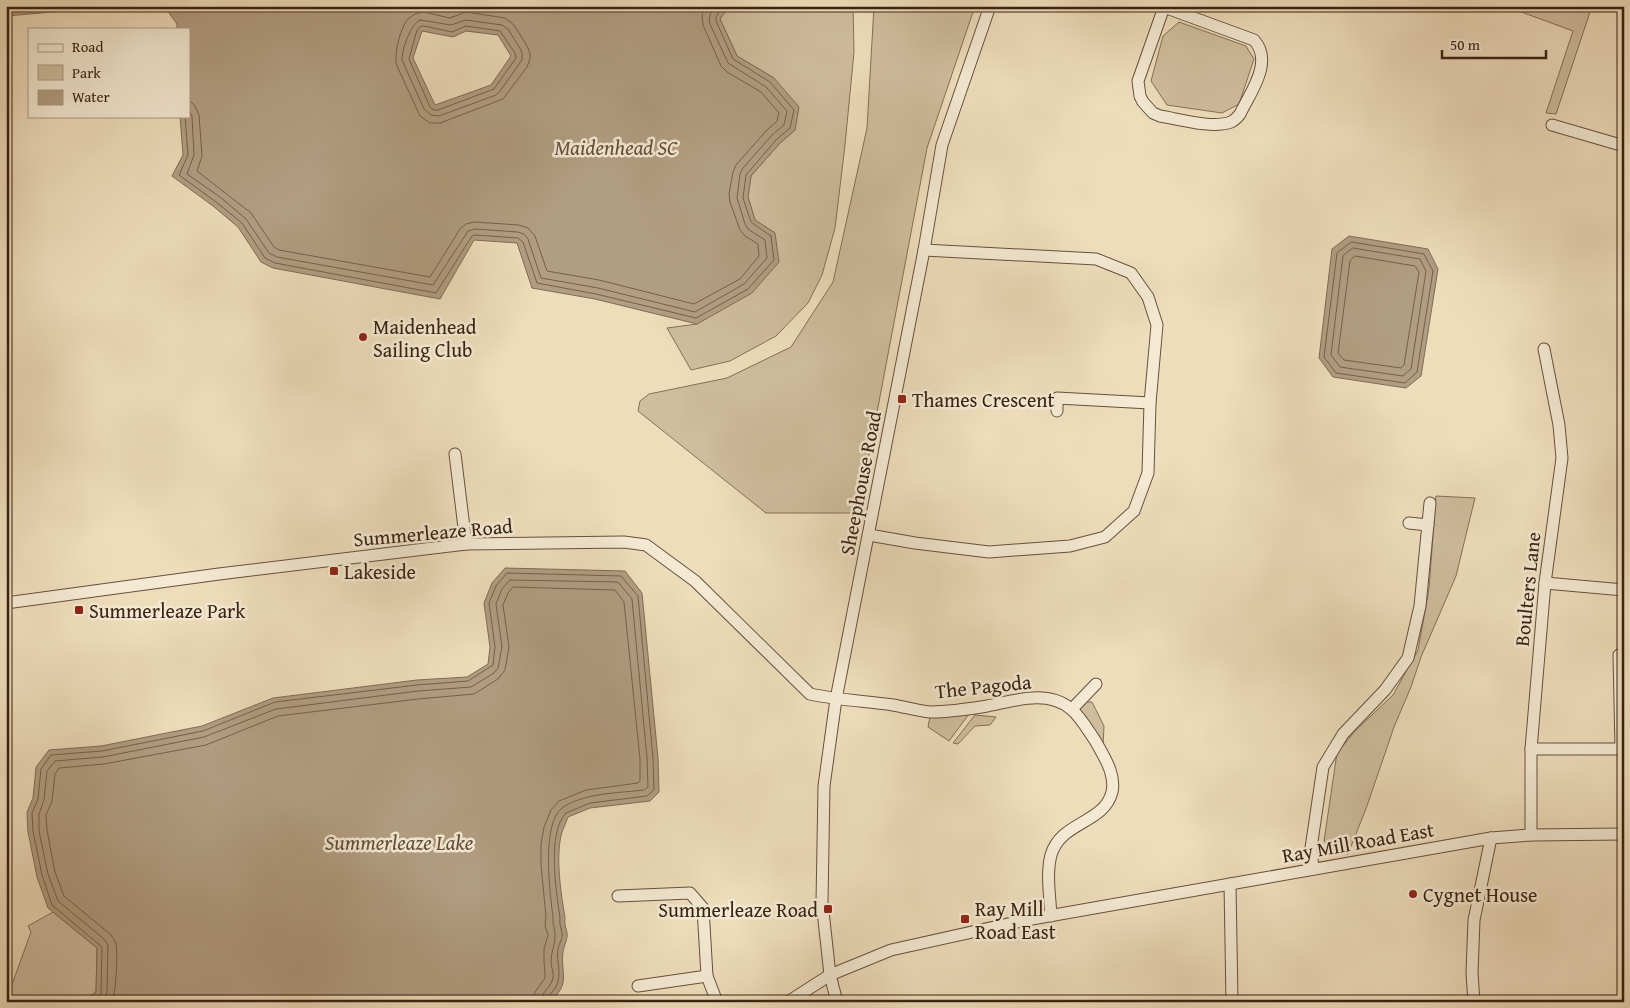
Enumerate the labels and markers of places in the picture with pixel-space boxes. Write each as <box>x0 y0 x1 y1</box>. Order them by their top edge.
place label: Maidenhead Sailing Club <box>373 312 477 364</box>
marker: Maidenhead Sailing Club <box>357 331 369 343</box>
place label: Thames Crescent <box>912 385 1055 414</box>
marker: Thames Crescent <box>896 393 908 405</box>
place label: Lakeside <box>344 557 416 586</box>
marker: Lakeside <box>328 565 340 577</box>
place label: Summerleaze Park <box>89 596 246 625</box>
marker: Summerleaze Park <box>73 604 85 616</box>
place label: Cygnet House <box>1423 880 1537 909</box>
marker: Cygnet House <box>1407 888 1419 900</box>
place label: Ray Mill Road East <box>975 894 1056 946</box>
place label: Summerleaze Road <box>658 895 818 924</box>
marker: Summerleaze Road <box>822 903 834 915</box>
marker: Ray Mill Road East <box>959 913 971 925</box>

